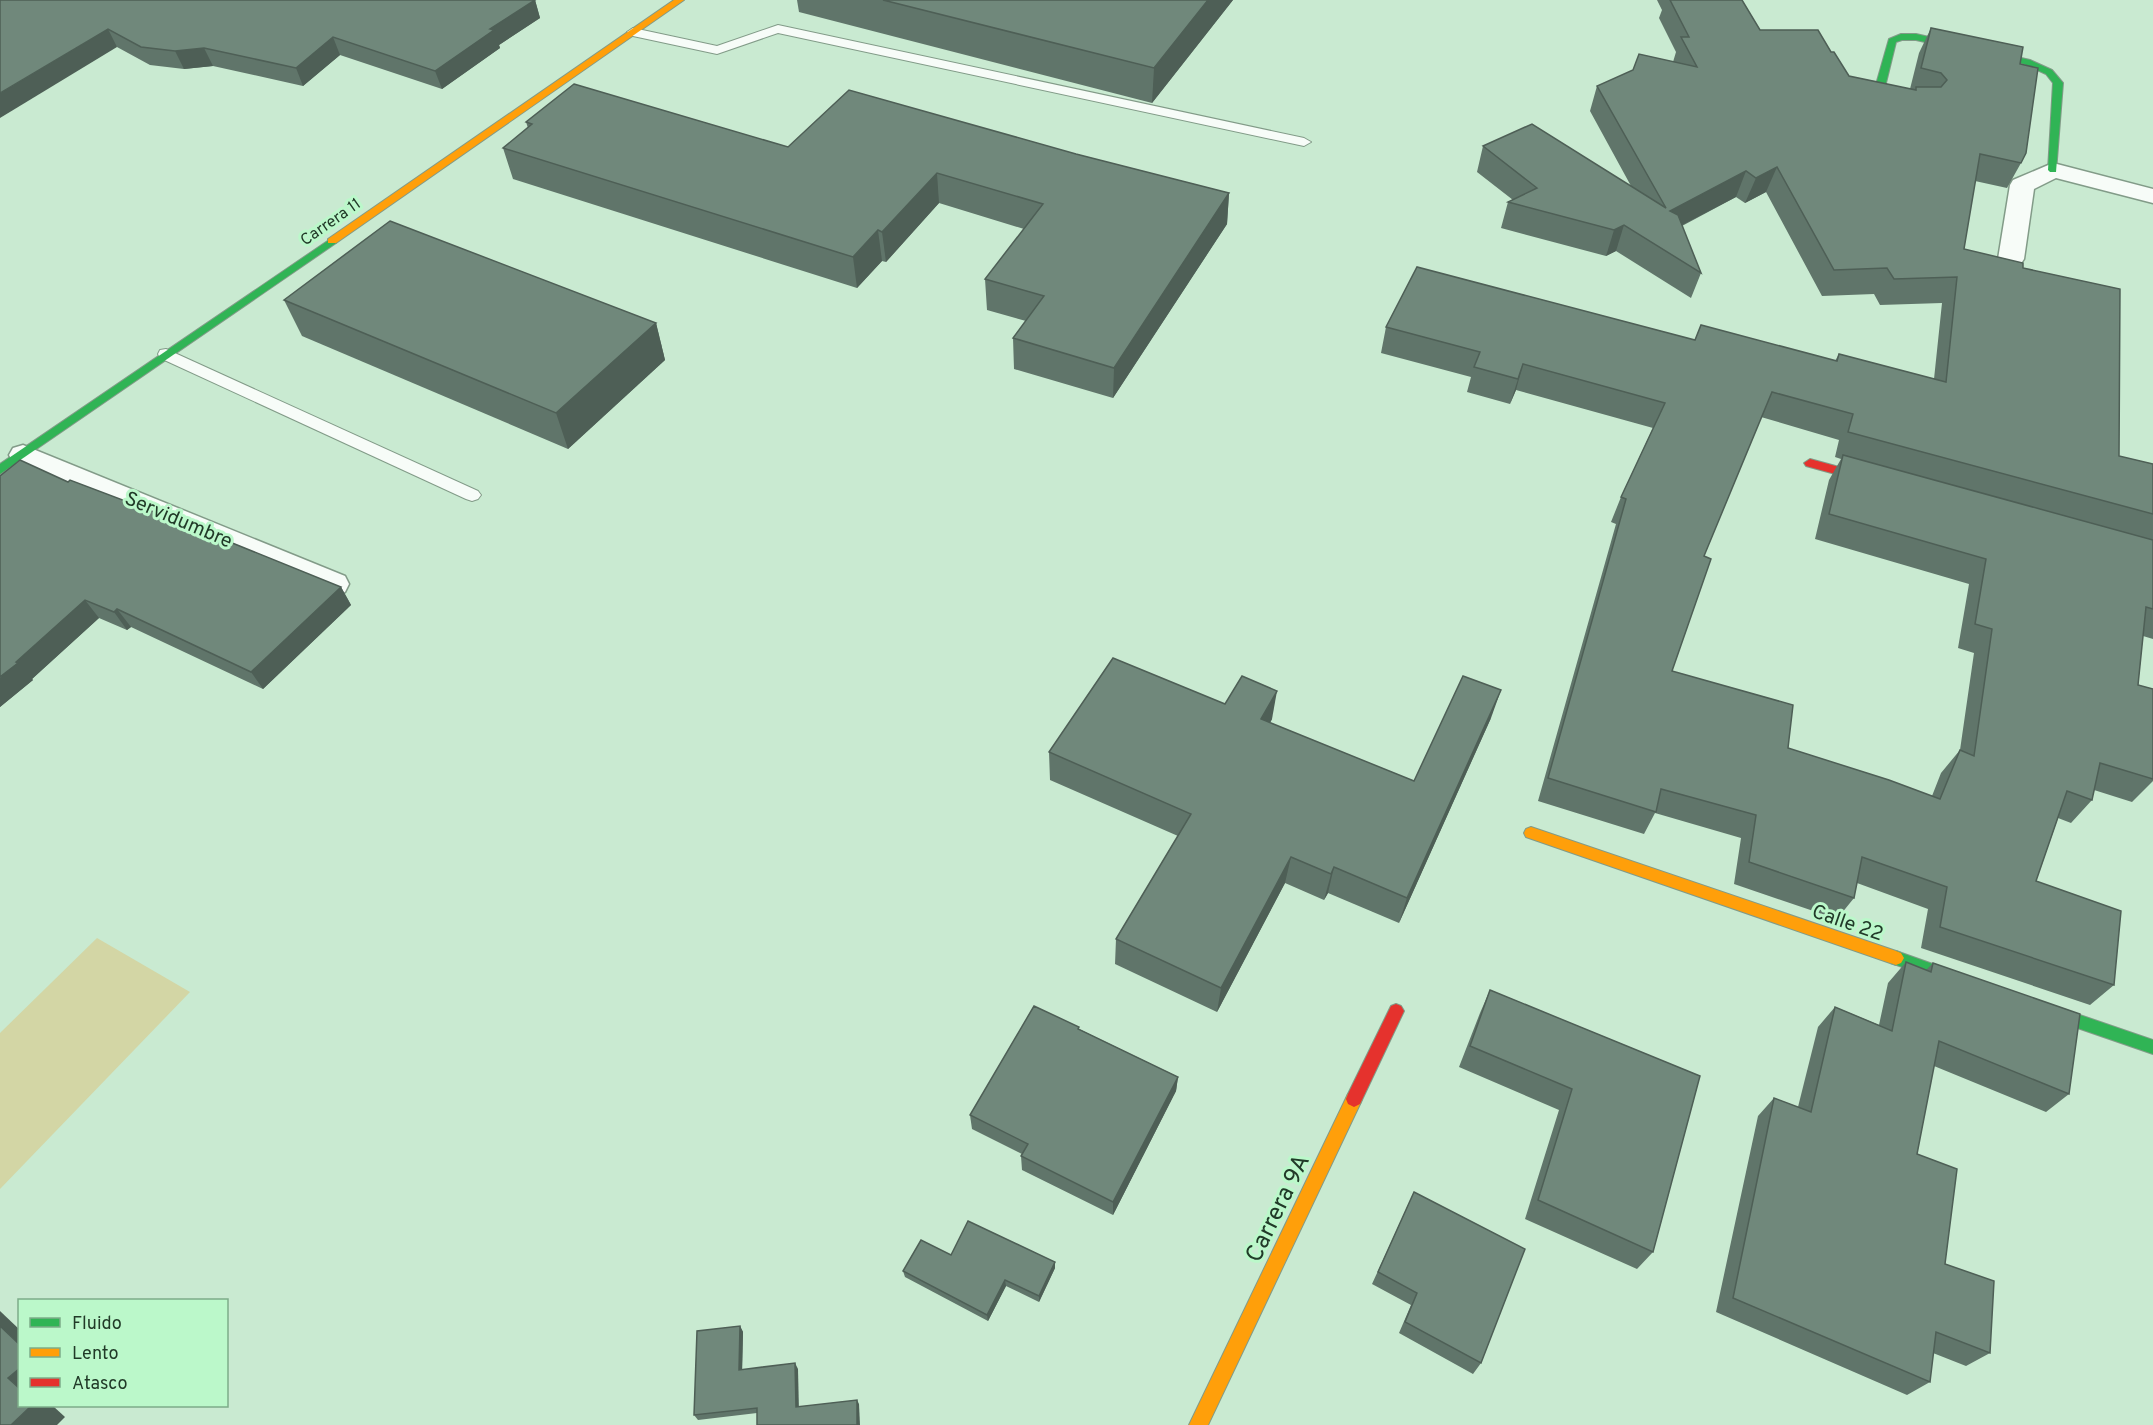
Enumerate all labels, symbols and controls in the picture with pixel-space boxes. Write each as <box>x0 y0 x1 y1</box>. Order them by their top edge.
street label: Carrera 11 <box>297 194 365 251</box>
street label: Servidumbre <box>120 486 236 555</box>
street label: Calle 22 <box>1808 900 1887 948</box>
street label: Carrera 9A <box>1240 1150 1318 1268</box>
legend <box>18 1299 228 1407</box>
text: Fluido <box>72 1313 122 1336</box>
text: Lento <box>72 1343 118 1366</box>
text: Atasco <box>72 1373 128 1396</box>

